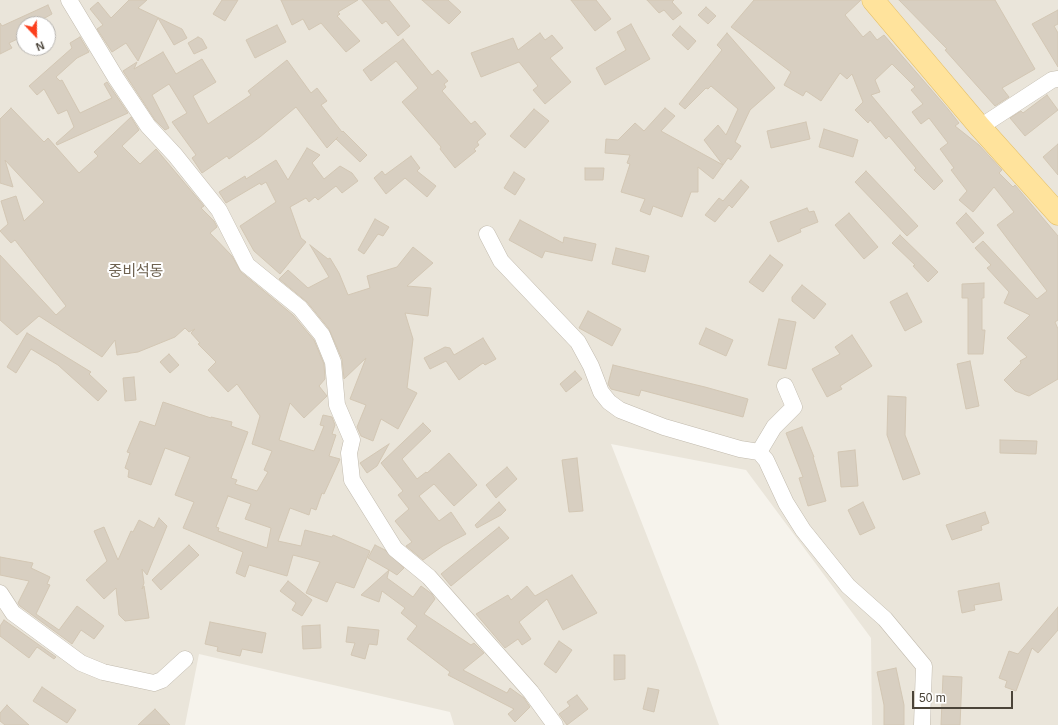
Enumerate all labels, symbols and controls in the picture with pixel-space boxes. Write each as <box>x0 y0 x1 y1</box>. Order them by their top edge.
north arrow <box>16 16 56 56</box>
text: N <box>34 39 46 53</box>
district label: 중비석동 <box>108 263 164 281</box>
scale bar <box>914 683 1015 709</box>
text: 50 m <box>919 691 946 705</box>

